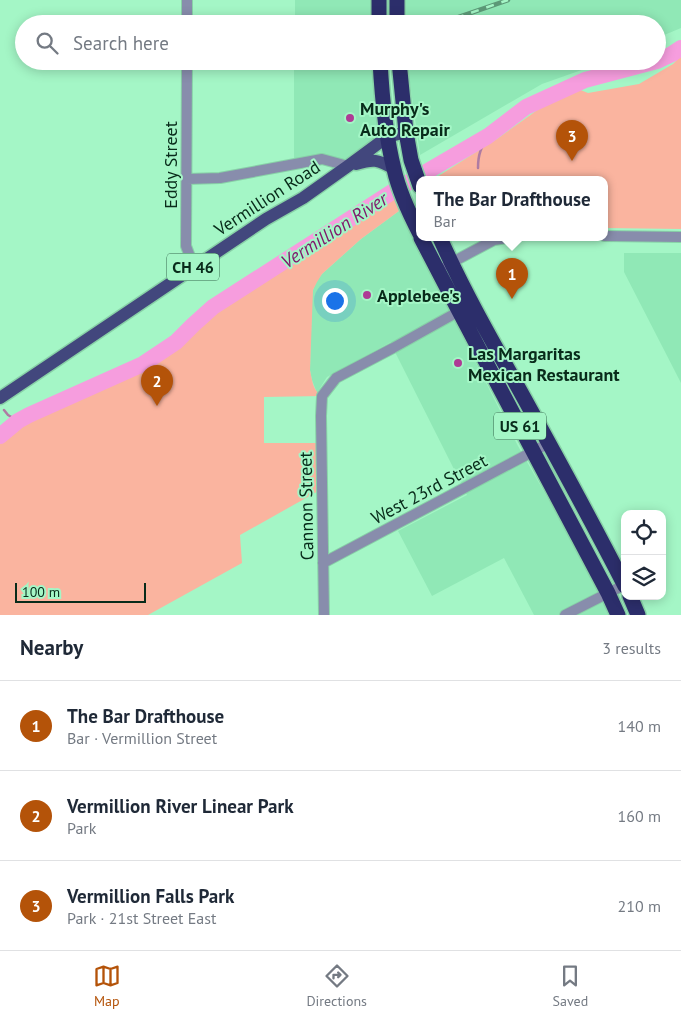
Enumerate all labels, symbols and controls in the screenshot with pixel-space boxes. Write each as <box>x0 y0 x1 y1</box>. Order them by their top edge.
search box <box>15 15 666 70</box>
icon: search <box>33 29 61 57</box>
text: Search here <box>73 31 169 55</box>
place label: Murphy's Auto Repair <box>360 97 451 141</box>
marker: Murphy's Auto Repair <box>344 112 356 124</box>
pin: 3 <box>556 120 588 161</box>
street label: Eddy Street <box>159 121 182 209</box>
street label: Vermillion Road <box>209 155 324 241</box>
popup <box>416 176 608 241</box>
water label: Vermillion River <box>276 186 393 273</box>
text: The Bar Drafthouse <box>433 187 591 211</box>
text: Bar <box>433 211 456 231</box>
road number: CH 46 <box>167 253 219 280</box>
pin: 1 <box>496 258 528 299</box>
place label: Applebee's <box>377 284 460 307</box>
your location <box>322 288 348 314</box>
marker: Applebee's <box>361 289 373 301</box>
place label: Las Margaritas Mexican Restaurant <box>468 342 620 386</box>
marker: Las Margaritas Mexican Restaurant <box>452 357 464 369</box>
pin: 2 <box>141 365 173 406</box>
road number: US 61 <box>494 412 546 440</box>
street label: West 23rd Street <box>367 449 491 529</box>
street label: Cannon Street <box>294 451 318 561</box>
map controls <box>621 510 666 600</box>
button: locate <box>621 510 666 555</box>
button: layers <box>621 555 666 600</box>
scale bar <box>15 580 146 603</box>
text: 100 m <box>22 583 60 601</box>
text: Nearby <box>20 634 83 661</box>
text: 3 results <box>602 638 661 658</box>
text: The Bar Drafthouse <box>67 704 224 728</box>
text: 1 <box>31 716 41 736</box>
text: 140 m <box>618 716 661 736</box>
text: Bar · Vermillion Street <box>67 728 217 748</box>
text: Vermillion River Linear Park <box>67 794 294 818</box>
text: 2 <box>31 806 41 826</box>
text: 160 m <box>618 806 661 826</box>
text: Park <box>67 818 96 838</box>
text: Vermillion Falls Park <box>67 884 234 908</box>
text: 3 <box>31 896 41 916</box>
text: 210 m <box>618 896 661 916</box>
text: Park · 21st Street East <box>67 908 216 928</box>
tab: Map <box>93 962 121 1010</box>
tab: Directions <box>306 962 367 1010</box>
tab: Saved <box>553 962 588 1010</box>

